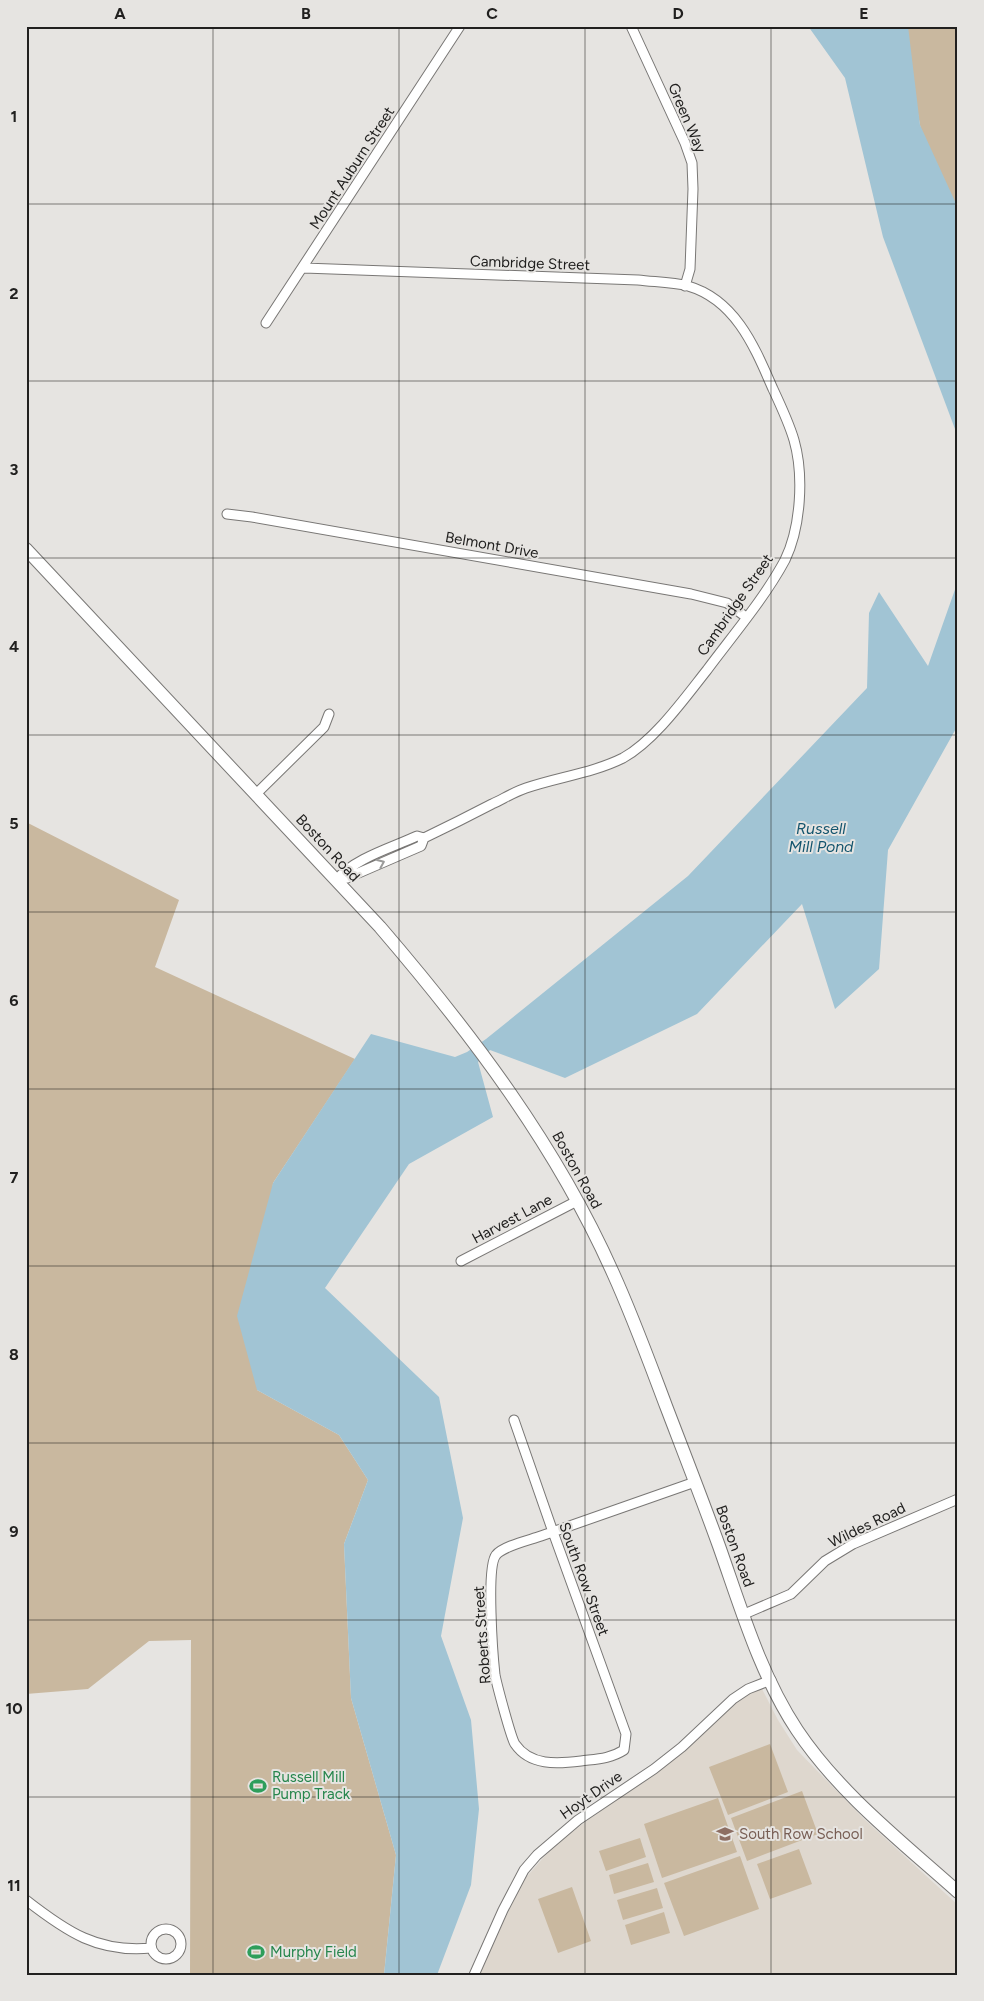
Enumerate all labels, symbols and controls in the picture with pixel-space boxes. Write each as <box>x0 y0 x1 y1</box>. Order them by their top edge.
text: A <box>114 4 126 23</box>
text: B <box>301 4 311 23</box>
text: C <box>486 4 498 23</box>
text: D <box>672 4 684 23</box>
text: E <box>859 4 869 23</box>
street label: Green Way <box>664 80 710 156</box>
street label: Mount Auburn Street <box>306 103 398 233</box>
text: 1 <box>11 107 17 126</box>
street label: Cambridge Street <box>470 252 591 274</box>
text: 2 <box>9 284 19 303</box>
text: 3 <box>10 460 19 479</box>
street label: Belmont Drive <box>444 528 540 562</box>
street label: Cambridge Street <box>693 550 777 659</box>
text: 4 <box>9 637 19 656</box>
street label: Boston Road <box>292 810 364 886</box>
text: 5 <box>9 814 19 833</box>
water label: Russell Mill Pond <box>788 819 854 856</box>
one-way arrow <box>376 859 385 870</box>
text: 6 <box>9 991 19 1010</box>
street label: Boston Road <box>548 1128 606 1212</box>
text: 7 <box>10 1168 19 1187</box>
street label: Harvest Lane <box>469 1190 555 1248</box>
text: 8 <box>9 1345 19 1364</box>
street label: Wildes Road <box>826 1499 908 1551</box>
street label: Boston Road <box>712 1503 758 1589</box>
street label: South Row Street <box>555 1520 613 1638</box>
text: 9 <box>9 1522 19 1541</box>
street label: Roberts Street <box>470 1585 494 1685</box>
text: 10 <box>5 1699 23 1718</box>
street label: Hoyt Drive <box>556 1767 626 1823</box>
place label: Russell Mill Pump Track <box>272 1768 351 1803</box>
sports icon: Russell Mill Pump Track <box>248 1776 268 1796</box>
school or university icon: South Row School <box>715 1824 735 1844</box>
place label: South Row School <box>739 1825 863 1843</box>
text: 11 <box>7 1876 21 1895</box>
sports icon: Murphy Field <box>246 1942 266 1962</box>
place label: Murphy Field <box>270 1943 357 1961</box>

